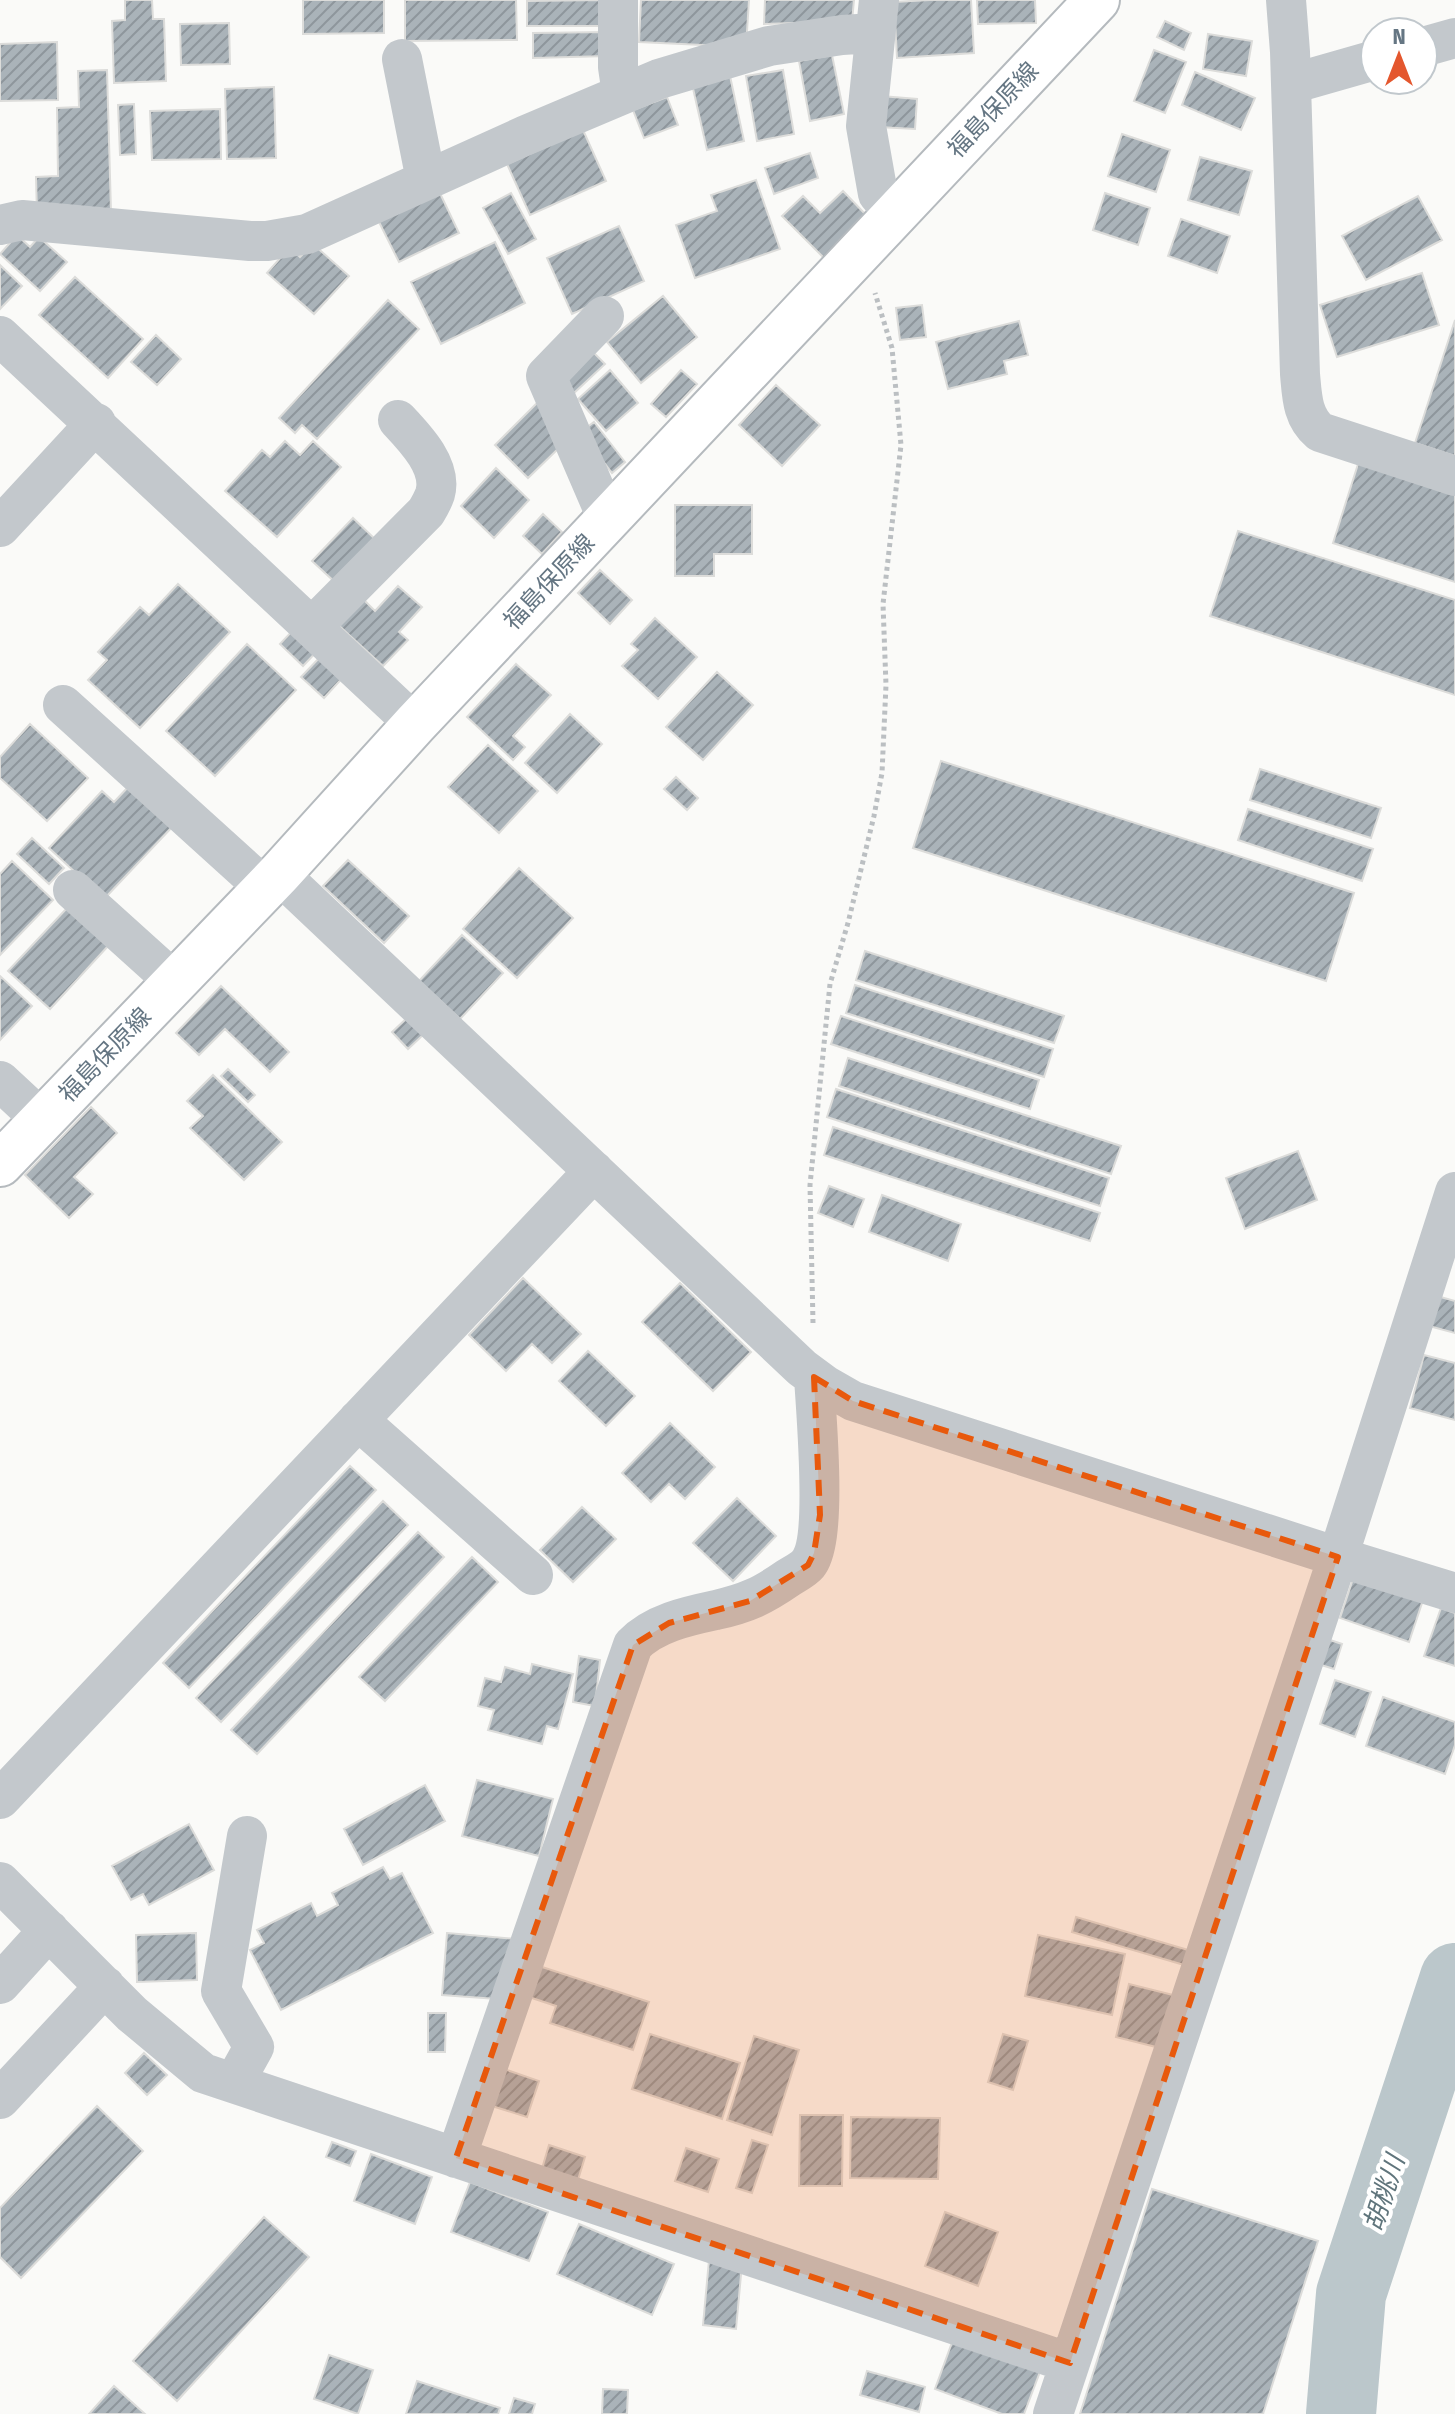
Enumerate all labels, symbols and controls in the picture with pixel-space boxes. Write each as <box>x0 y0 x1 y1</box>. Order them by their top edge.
north arrow <box>1359 16 1439 96</box>
text: N <box>1392 23 1406 50</box>
street label: 福島保原線 <box>942 57 1044 163</box>
street label: 福島保原線 <box>498 529 600 635</box>
street label: 福島保原線 <box>53 1002 157 1108</box>
water label: 胡桃川 <box>1358 2148 1412 2235</box>

